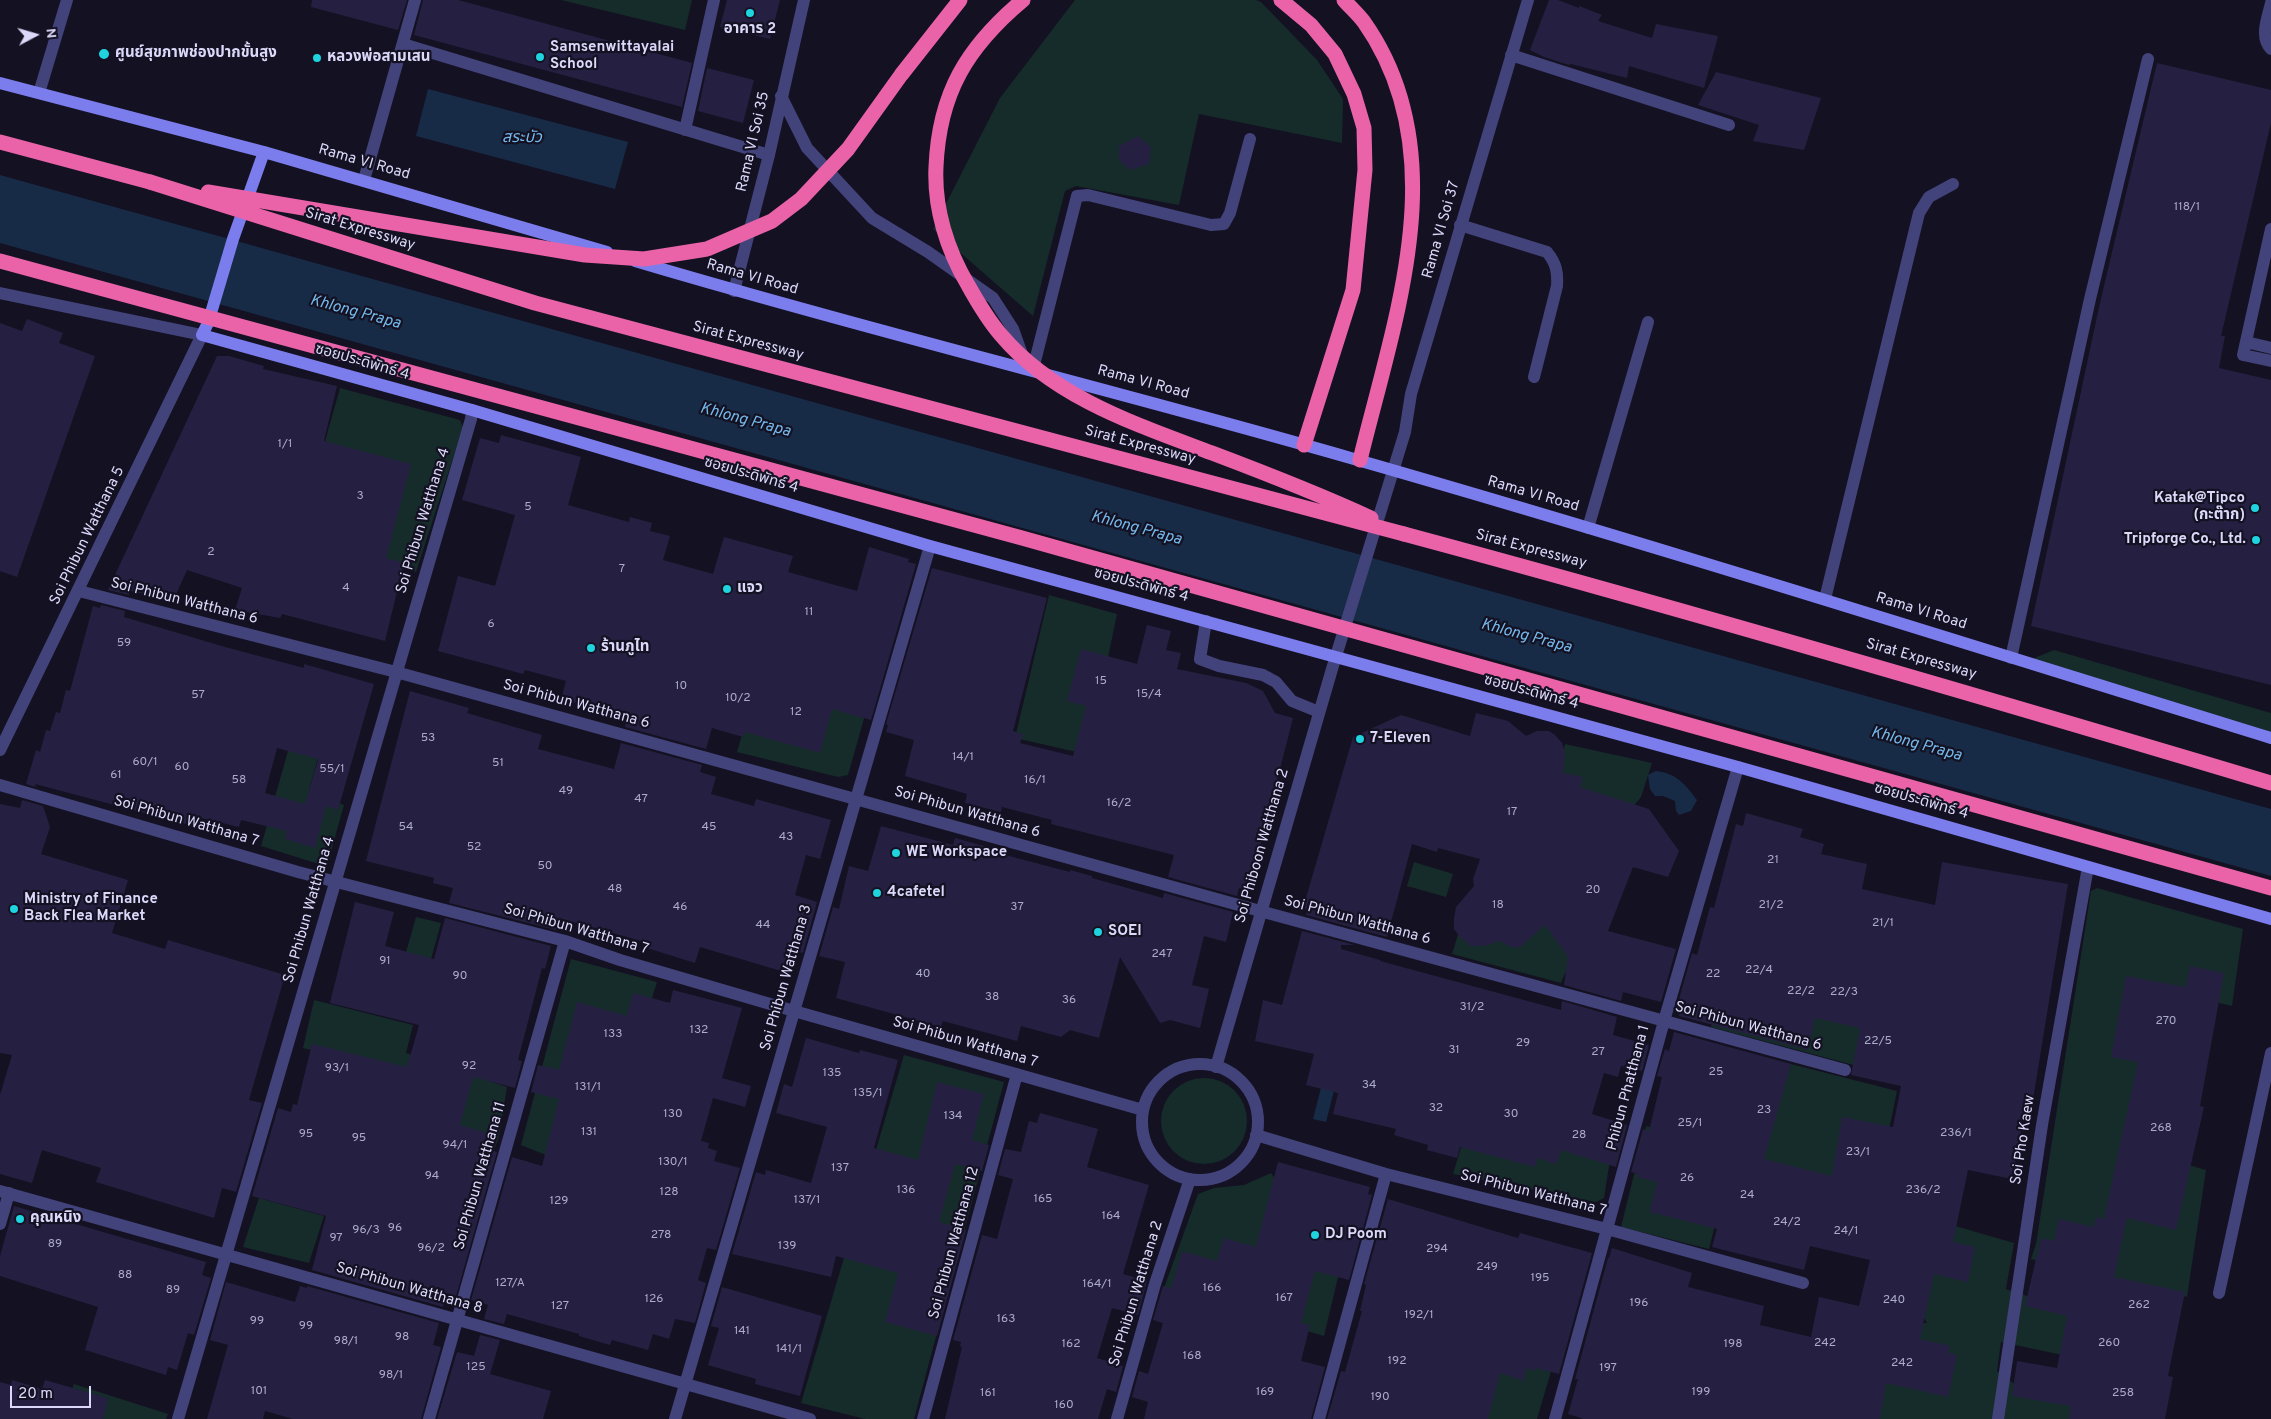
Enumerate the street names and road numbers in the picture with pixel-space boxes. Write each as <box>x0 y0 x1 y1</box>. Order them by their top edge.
street label: Rama VI Soi 35 <box>734 90 774 194</box>
street label: Rama VI Road <box>316 141 412 185</box>
street label: Rama VI Soi 37 <box>1419 179 1465 281</box>
street label: Sirat Expressway <box>303 205 417 255</box>
street label: Rama VI Road <box>704 256 800 300</box>
street label: Sirat Expressway <box>691 319 805 365</box>
street label: ซอยประดิพัทธ์ 4 <box>313 341 411 385</box>
street label: Rama VI Road <box>1095 362 1191 404</box>
street label: Sirat Expressway <box>1083 423 1197 469</box>
street label: Soi Phibun Watthana 4 <box>393 446 455 596</box>
street label: ซอยประดิพัทธ์ 4 <box>702 454 800 498</box>
street label: Soi Phibun Watthana 5 <box>47 464 129 608</box>
street label: Rama VI Road <box>1485 473 1581 517</box>
street label: Sirat Expressway <box>1474 527 1588 573</box>
street label: ซอยประดิพัทธ์ 4 <box>1092 565 1190 607</box>
street label: Soi Phibun Watthana 6 <box>108 575 260 629</box>
street label: Rama VI Road <box>1873 590 1969 634</box>
street label: Sirat Expressway <box>1864 636 1978 684</box>
street label: ซอยประดิพัทธ์ 4 <box>1482 672 1580 714</box>
street label: Soi Phibun Watthana 6 <box>501 677 651 733</box>
street label: Soi Phiboon Watthana 2 <box>1232 767 1294 925</box>
street label: ซอยประดิพัทธ์ 4 <box>1872 780 1970 824</box>
street label: Soi Phibun Watthana 6 <box>892 784 1042 842</box>
street label: Soi Phibun Watthana 7 <box>111 793 261 851</box>
street label: Soi Phibun Watthana 4 <box>280 835 340 985</box>
street label: Soi Phibun Watthana 6 <box>1282 893 1432 949</box>
street label: Soi Phibun Watthana 7 <box>501 901 651 959</box>
street label: Soi Phibun Watthana 3 <box>757 903 817 1053</box>
street label: Soi Phibun Watthana 6 <box>1673 999 1823 1055</box>
street label: Soi Phibun Watthana 7 <box>890 1014 1040 1072</box>
street label: Phibun Phatthana 1 <box>1604 1023 1654 1153</box>
street label: Soi Pho Kaew <box>2008 1094 2040 1186</box>
street label: Soi Phibun Watthana 11 <box>451 1100 511 1252</box>
street label: Soi Phibun Watthana 12 <box>926 1165 984 1321</box>
street label: Soi Phibun Watthana 7 <box>1458 1167 1608 1221</box>
street label: Soi Phibun Watthana 2 <box>1106 1219 1168 1369</box>
street label: Soi Phibun Watthana 8 <box>334 1259 484 1319</box>

